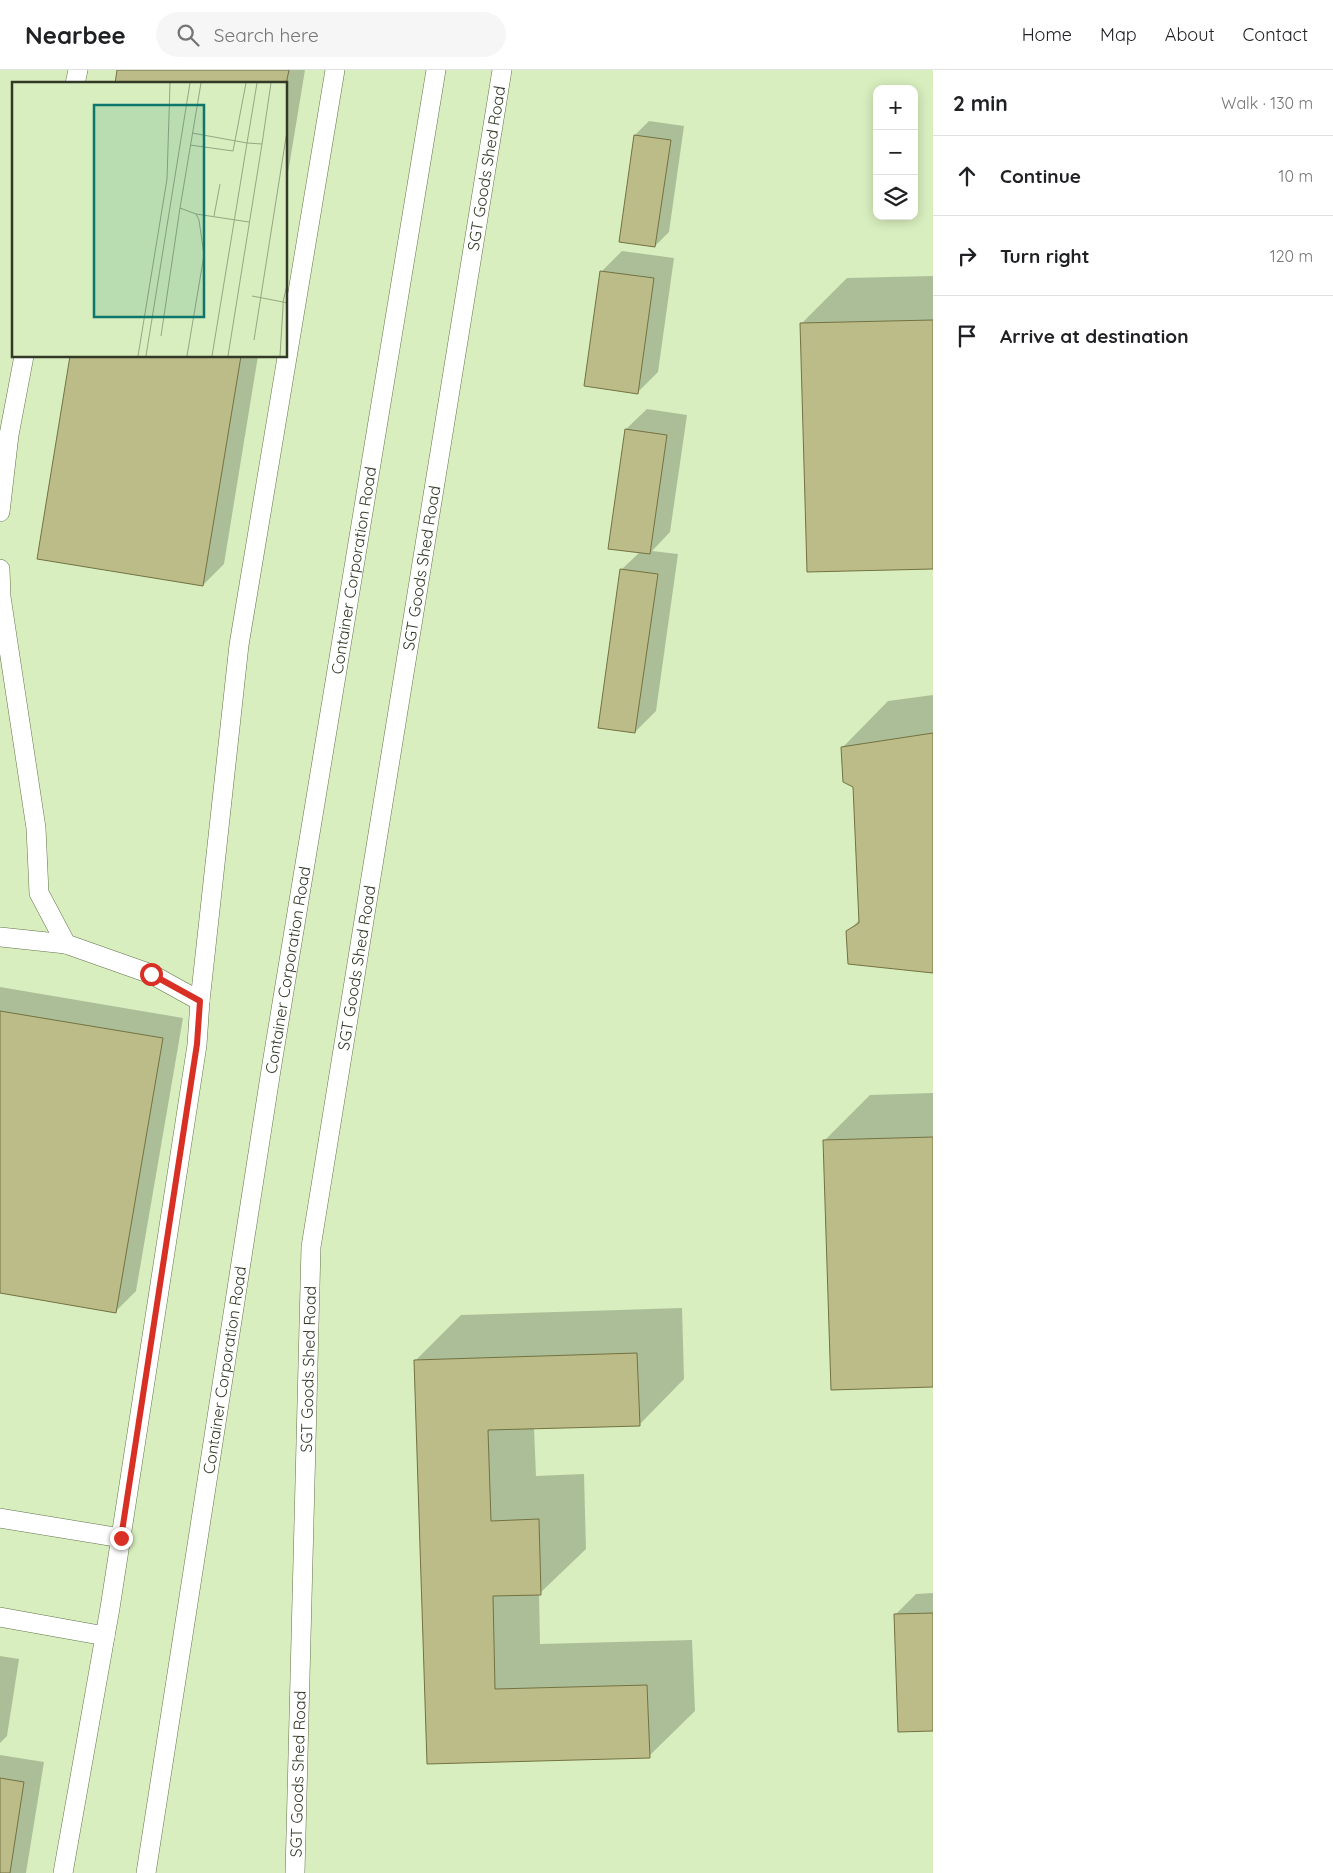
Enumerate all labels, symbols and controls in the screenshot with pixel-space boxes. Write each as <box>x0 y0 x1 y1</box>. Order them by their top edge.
search box <box>156 12 506 57</box>
text: Nearbee <box>25 20 126 50</box>
icon: search <box>174 21 202 49</box>
text: Search here <box>214 23 319 47</box>
text: Home <box>1022 23 1072 46</box>
text: Map <box>1100 23 1137 46</box>
text: About <box>1165 23 1215 46</box>
text: Contact <box>1243 23 1308 46</box>
inset map <box>12 82 288 358</box>
street label: SGT Goods Shed Road <box>463 84 509 252</box>
map controls <box>873 85 918 220</box>
button: + <box>873 85 918 130</box>
text: 2 min <box>953 90 1008 116</box>
text: Walk · 130 m <box>1221 93 1313 113</box>
button: − <box>873 130 918 175</box>
icon: ahead <box>953 162 981 190</box>
text: Continue <box>1000 164 1081 188</box>
text: 10 m <box>1279 166 1313 186</box>
button: layers <box>873 175 918 220</box>
icon: right <box>953 242 981 270</box>
text: Turn right <box>1000 244 1089 268</box>
text: 120 m <box>1270 246 1313 266</box>
icon: arrive <box>953 322 981 350</box>
text: Arrive at destination <box>1000 324 1189 348</box>
street label: Container Corporation Road <box>326 465 380 676</box>
street label: SGT Goods Shed Road <box>398 484 444 652</box>
street label: Container Corporation Road <box>261 865 314 1075</box>
street label: SGT Goods Shed Road <box>333 884 380 1052</box>
route start <box>140 963 163 986</box>
street label: Container Corporation Road <box>198 1265 250 1475</box>
street label: SGT Goods Shed Road <box>296 1286 320 1453</box>
route end <box>110 1527 133 1550</box>
street label: SGT Goods Shed Road <box>285 1690 310 1858</box>

